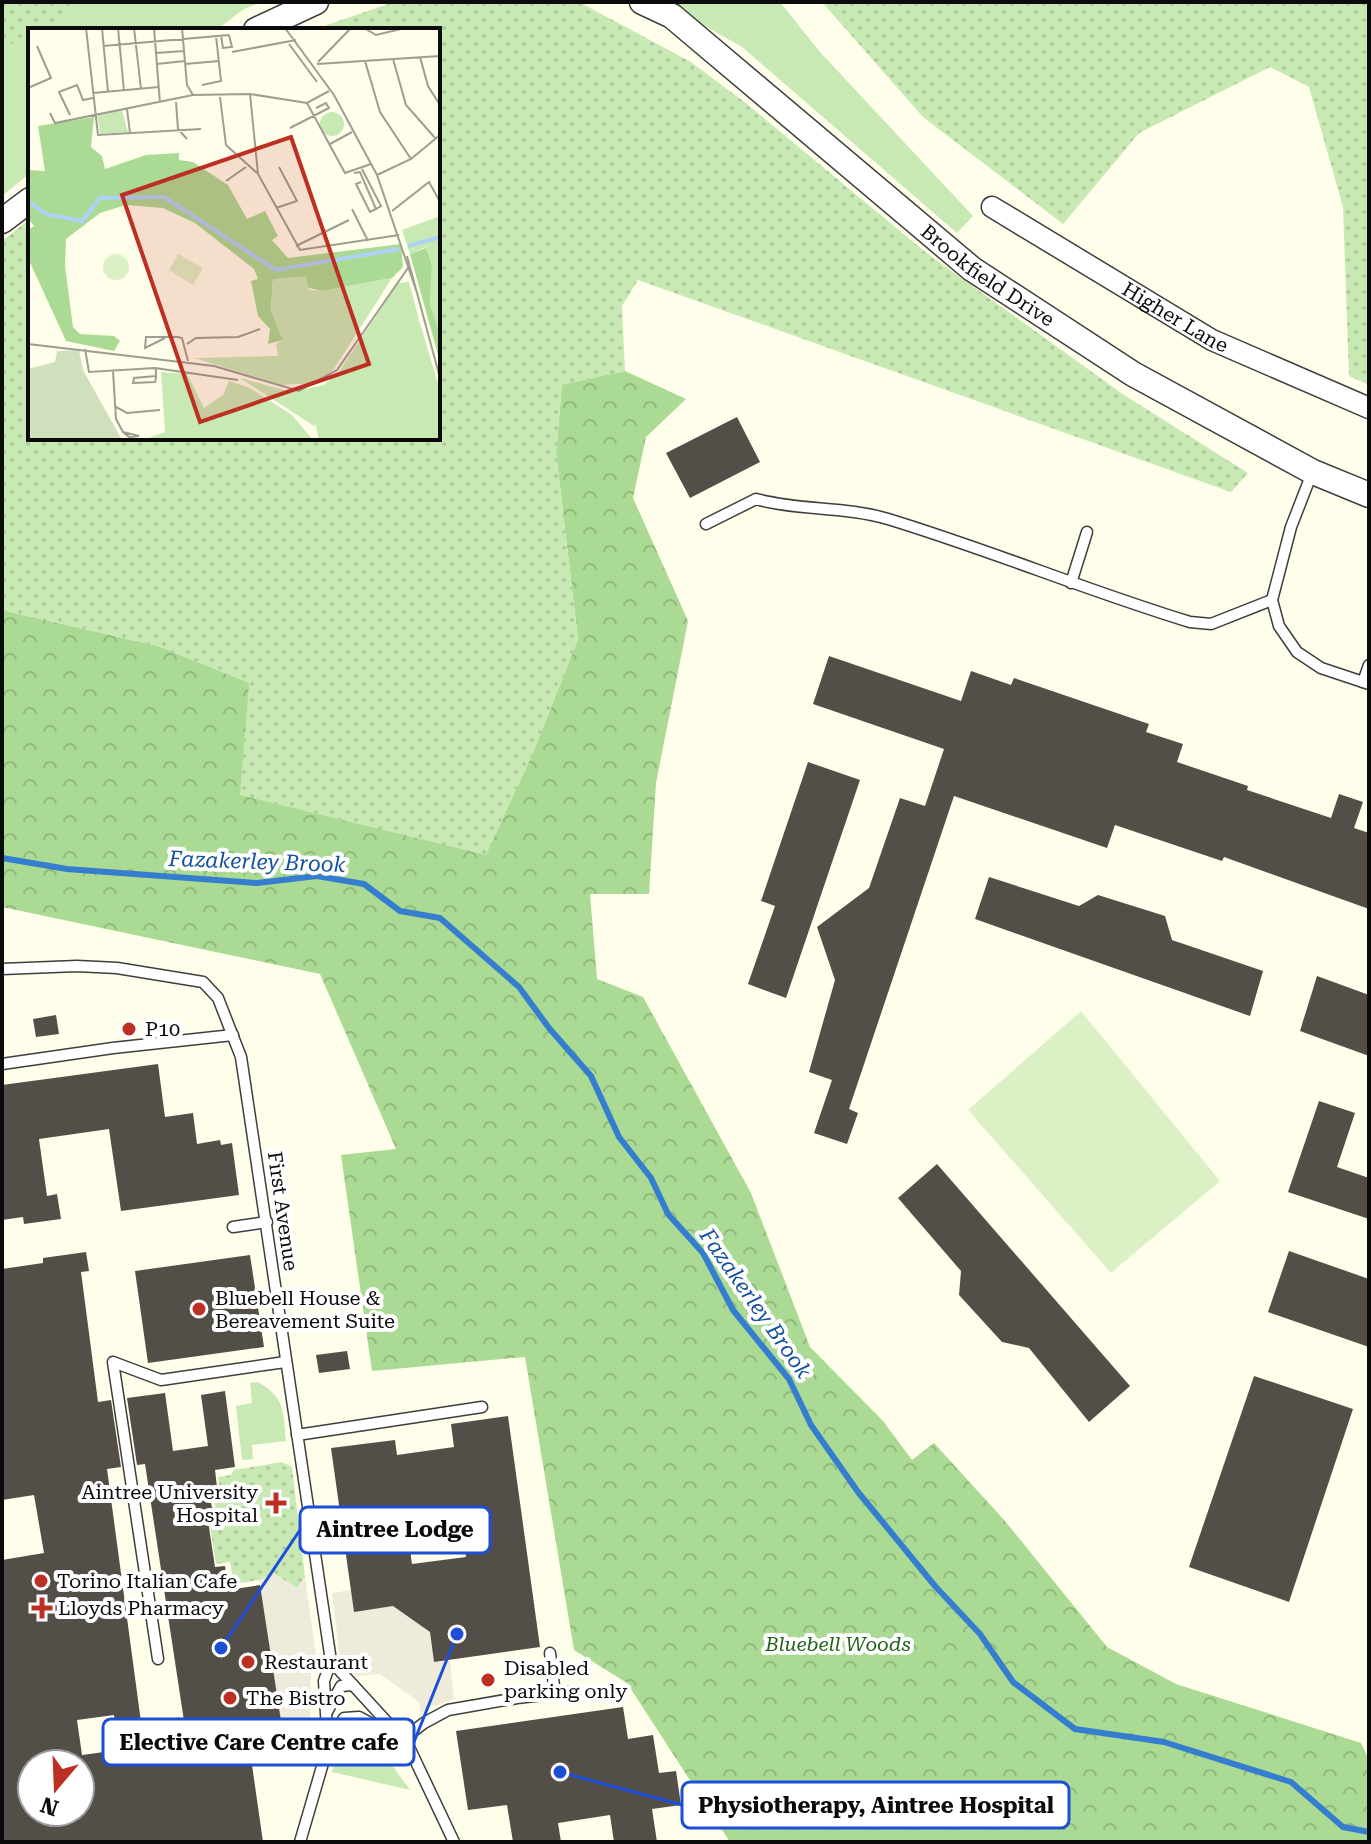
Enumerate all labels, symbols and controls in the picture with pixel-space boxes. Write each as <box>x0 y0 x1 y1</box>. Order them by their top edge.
inset map <box>28 28 440 440</box>
street label: Brookfield Drive <box>916 219 1059 332</box>
street label: Higher Lane <box>1118 277 1232 358</box>
water label: Fazakerley Brook <box>167 846 346 877</box>
place label: P10 <box>145 1017 180 1041</box>
marker: P10 <box>120 1020 138 1038</box>
street label: First Avenue <box>263 1150 303 1272</box>
water label: Fazakerley Brook <box>694 1223 817 1383</box>
place label: Bluebell House & Bereavement Suite <box>215 1286 395 1333</box>
marker: Bluebell House & Bereavement Suite <box>190 1300 208 1318</box>
place label: Aintree University Hospital <box>81 1480 258 1527</box>
marker: Aintree University Hospital <box>265 1492 287 1514</box>
callout: Aintree Lodge <box>300 1507 490 1553</box>
text: Aintree Lodge <box>316 1517 474 1542</box>
place label: Torino Italian Cafe <box>57 1569 237 1593</box>
marker: Torino Italian Cafe <box>32 1572 50 1590</box>
place label: Lloyds Pharmacy <box>58 1596 224 1620</box>
marker: Lloyds Pharmacy <box>33 1599 51 1617</box>
park label: Bluebell Woods <box>764 1632 911 1656</box>
place label: Restaurant <box>264 1650 368 1674</box>
marker: Restaurant <box>239 1653 257 1671</box>
place label: Disabled parking only <box>504 1656 627 1703</box>
marker: Disabled parking only <box>479 1671 497 1689</box>
place label: The Bistro <box>246 1686 345 1710</box>
marker: The Bistro <box>221 1689 239 1707</box>
callout: Elective Care Centre cafe <box>103 1719 414 1765</box>
text: Elective Care Centre cafe <box>119 1730 399 1755</box>
north arrow <box>16 1748 96 1828</box>
callout: Physiotherapy, Aintree Hospital <box>682 1782 1069 1828</box>
text: N <box>38 1792 62 1821</box>
text: Physiotherapy, Aintree Hospital <box>698 1793 1054 1818</box>

